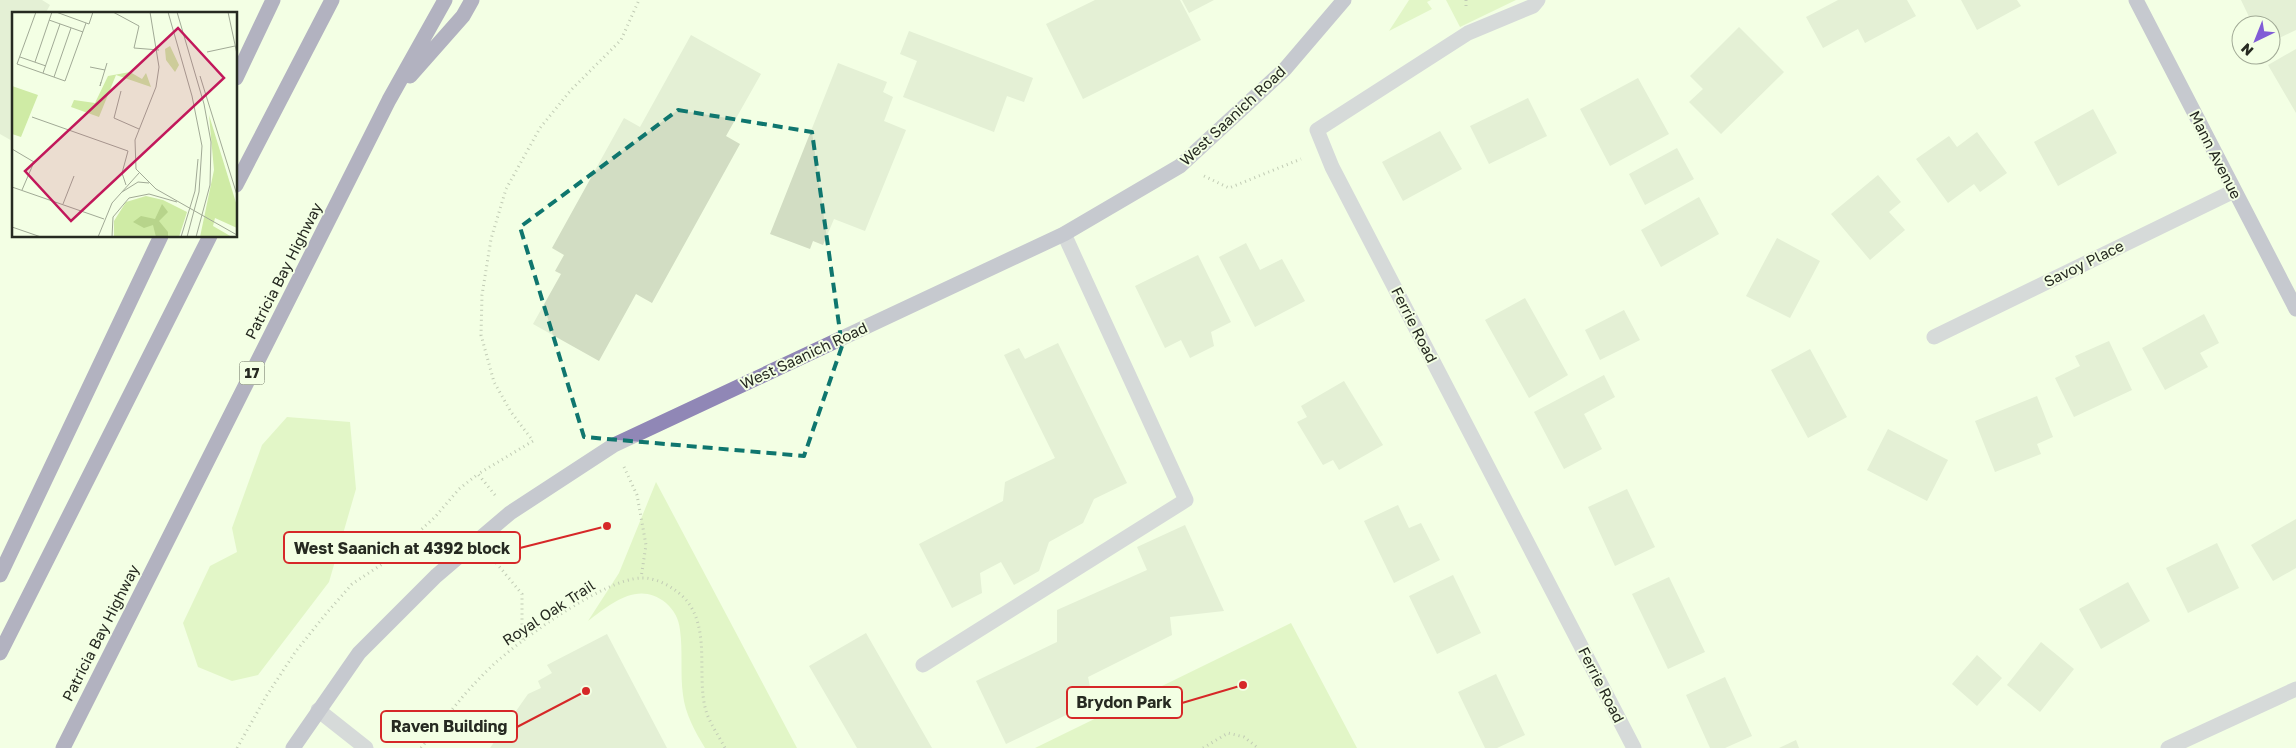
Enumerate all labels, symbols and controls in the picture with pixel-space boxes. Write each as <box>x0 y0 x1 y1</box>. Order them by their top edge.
inset map <box>12 12 238 238</box>
north arrow <box>2231 15 2281 65</box>
text: N <box>2237 40 2256 60</box>
street label: West Saanich Road <box>1176 62 1289 169</box>
street label: Mann Avenue <box>2186 107 2246 202</box>
street label: Patricia Bay Highway <box>241 199 326 342</box>
street label: Savoy Place <box>2041 236 2127 290</box>
street label: Ferrie Road <box>1388 284 1442 365</box>
street label: West Saanich Road <box>737 318 870 392</box>
road number: 17 <box>240 362 264 384</box>
callout: West Saanich at 4392 block <box>284 532 520 563</box>
text: West Saanich at 4392 block <box>294 538 511 558</box>
street label: Patricia Bay Highway <box>58 561 143 704</box>
street label: Royal Oak Trail <box>499 576 598 649</box>
street label: Ferrie Road <box>1575 644 1629 725</box>
callout: Brydon Park <box>1067 687 1182 718</box>
text: Brydon Park <box>1076 692 1173 712</box>
callout: Raven Building <box>381 711 517 742</box>
text: Raven Building <box>391 716 507 736</box>

